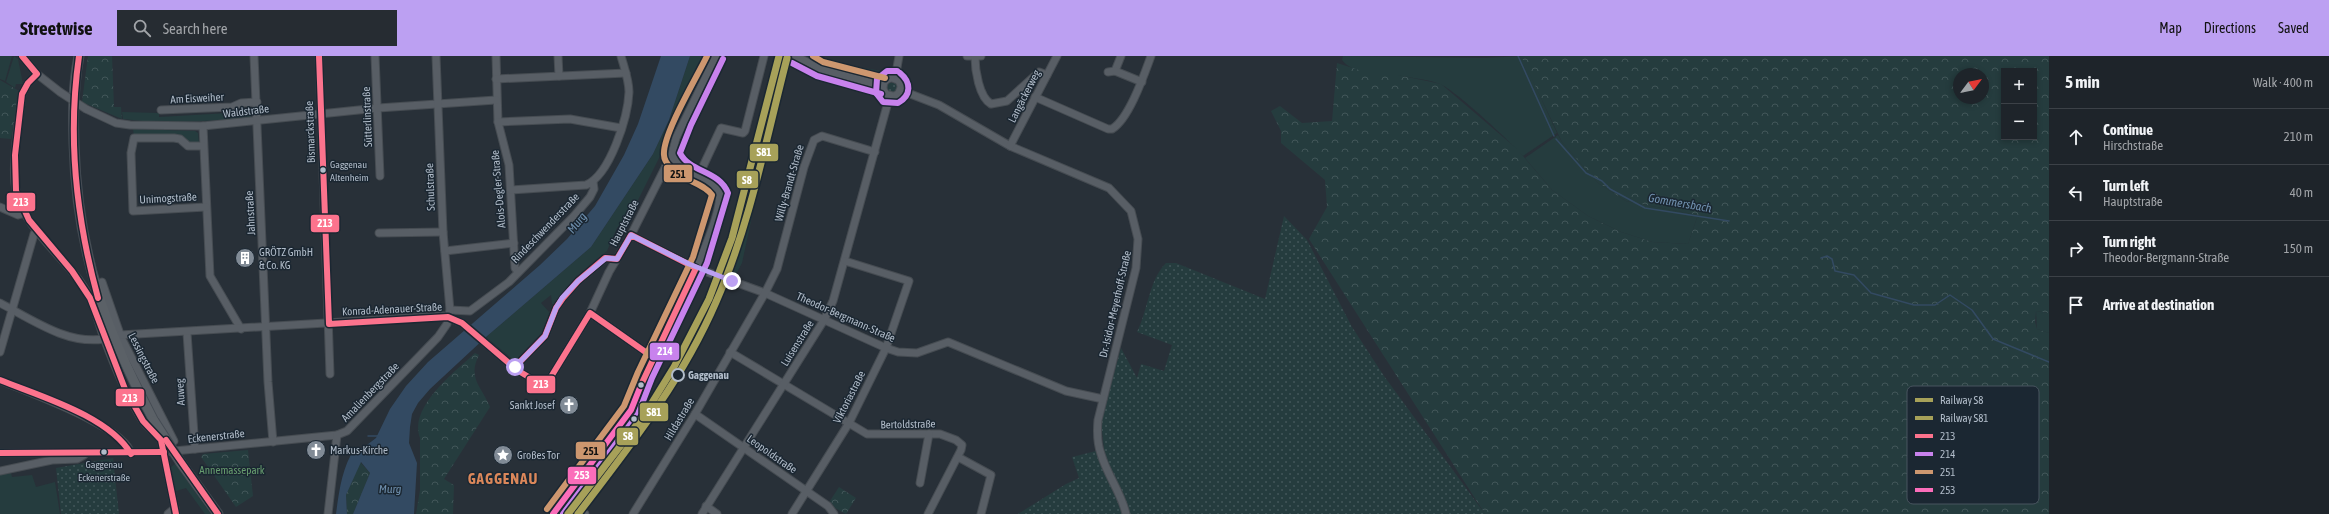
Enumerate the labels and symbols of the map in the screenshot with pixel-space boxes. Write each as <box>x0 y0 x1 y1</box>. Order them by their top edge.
street label: Langäckerweg <box>1006 67 1043 124</box>
north arrow <box>1953 68 1989 104</box>
street label: Sütterlinstraße <box>360 87 374 147</box>
street label: Am Eisweiher <box>170 91 225 105</box>
street label: Bismarckstraße <box>303 101 317 163</box>
street label: Waldstraße <box>222 102 270 120</box>
line badge: S81 <box>749 143 779 162</box>
street label: Willy-Brandt-Straße <box>772 143 806 223</box>
text: S81 <box>757 146 771 158</box>
street label: Alois-Degler-Straße <box>489 149 507 229</box>
place label: Gaggenau Altenheim <box>330 159 369 183</box>
street label: Schulstraße <box>423 163 437 211</box>
line badge: 251 <box>663 164 693 183</box>
marker: Gaggenau Altenheim <box>318 165 328 175</box>
text: 251 <box>670 168 686 180</box>
line badge: S8 <box>736 170 759 189</box>
text: S8 <box>742 174 752 186</box>
street label: Jahnstraße <box>243 190 257 236</box>
street label: Unimogstraße <box>139 191 197 205</box>
street label: Rindeschwenderstraße <box>509 191 581 265</box>
water label: Gommersbach <box>1647 191 1713 215</box>
line badge: 213 <box>6 192 36 212</box>
text: 213 <box>13 196 29 208</box>
street label: Hauptstraße <box>607 198 641 248</box>
water label: Murg <box>564 210 590 236</box>
line badge: 213 <box>310 214 340 233</box>
text: 213 <box>317 217 333 229</box>
place label: GRÖTZ GmbH & Co. KG <box>259 246 313 271</box>
building icon: GRÖTZ GmbH & Co. KG <box>234 247 256 269</box>
street label: Dr.-Isidor-Meyerhoff-Straße <box>1097 249 1133 359</box>
route end <box>723 272 741 290</box>
street label: Theodor-Bergmann-Straße <box>795 290 897 344</box>
street label: Konrad-Adenauer-Straße <box>342 300 442 318</box>
street label: Luisenstraße <box>778 318 816 368</box>
street label: Lessingstraße <box>126 331 162 385</box>
line badge: 214 <box>649 342 680 361</box>
text: 214 <box>657 345 673 357</box>
route start <box>506 358 524 376</box>
street label: Amalienbergstraße <box>339 360 401 424</box>
marker: Gaggenau <box>671 368 685 382</box>
place label: Gaggenau <box>688 369 729 381</box>
street label: Viktoriastraße <box>831 369 867 425</box>
line badge: 213 <box>526 375 556 394</box>
street label: Auweg <box>173 378 187 406</box>
text: 213 <box>533 378 549 390</box>
unlabelled marker <box>636 380 646 390</box>
legend <box>1907 386 2039 504</box>
line badge: 213 <box>115 388 145 407</box>
text: 213 <box>122 392 138 404</box>
church icon: Sankt Josef <box>558 394 580 416</box>
text: Railway S8 <box>1940 394 1983 406</box>
street label: Hildastraße <box>662 396 696 442</box>
place label: Sankt Josef <box>510 399 555 411</box>
line badge: S81 <box>639 402 669 422</box>
text: S81 <box>647 406 661 418</box>
text: Railway S81 <box>1940 412 1989 424</box>
unlabelled marker <box>629 414 639 424</box>
street label: Bertoldstraße <box>880 418 936 430</box>
street label: Eckenerstraße <box>187 427 245 445</box>
line badge: S8 <box>616 427 639 446</box>
text: S8 <box>623 430 633 442</box>
text: 213 <box>1940 430 1956 442</box>
street label: Leopoldstraße <box>745 432 799 476</box>
church icon: Markus-Kirche <box>305 439 327 461</box>
line badge: 251 <box>575 441 606 460</box>
place label: Markus-Kirche <box>330 444 388 456</box>
place icon: Großes Tor <box>492 444 514 466</box>
text: 251 <box>583 445 599 457</box>
marker: Gaggenau Eckenerstraße <box>99 447 109 457</box>
text: 214 <box>1940 448 1956 460</box>
place label: Großes Tor <box>517 449 560 461</box>
place label: Gaggenau Eckenerstraße <box>78 459 131 483</box>
park label: Annemassepark <box>199 464 265 476</box>
line badge: 253 <box>567 466 597 485</box>
text: 251 <box>1940 466 1956 478</box>
text: 253 <box>574 469 590 481</box>
district label: GAGGENAU <box>468 470 538 487</box>
water label: Murg <box>379 482 402 496</box>
text: 253 <box>1940 484 1956 496</box>

